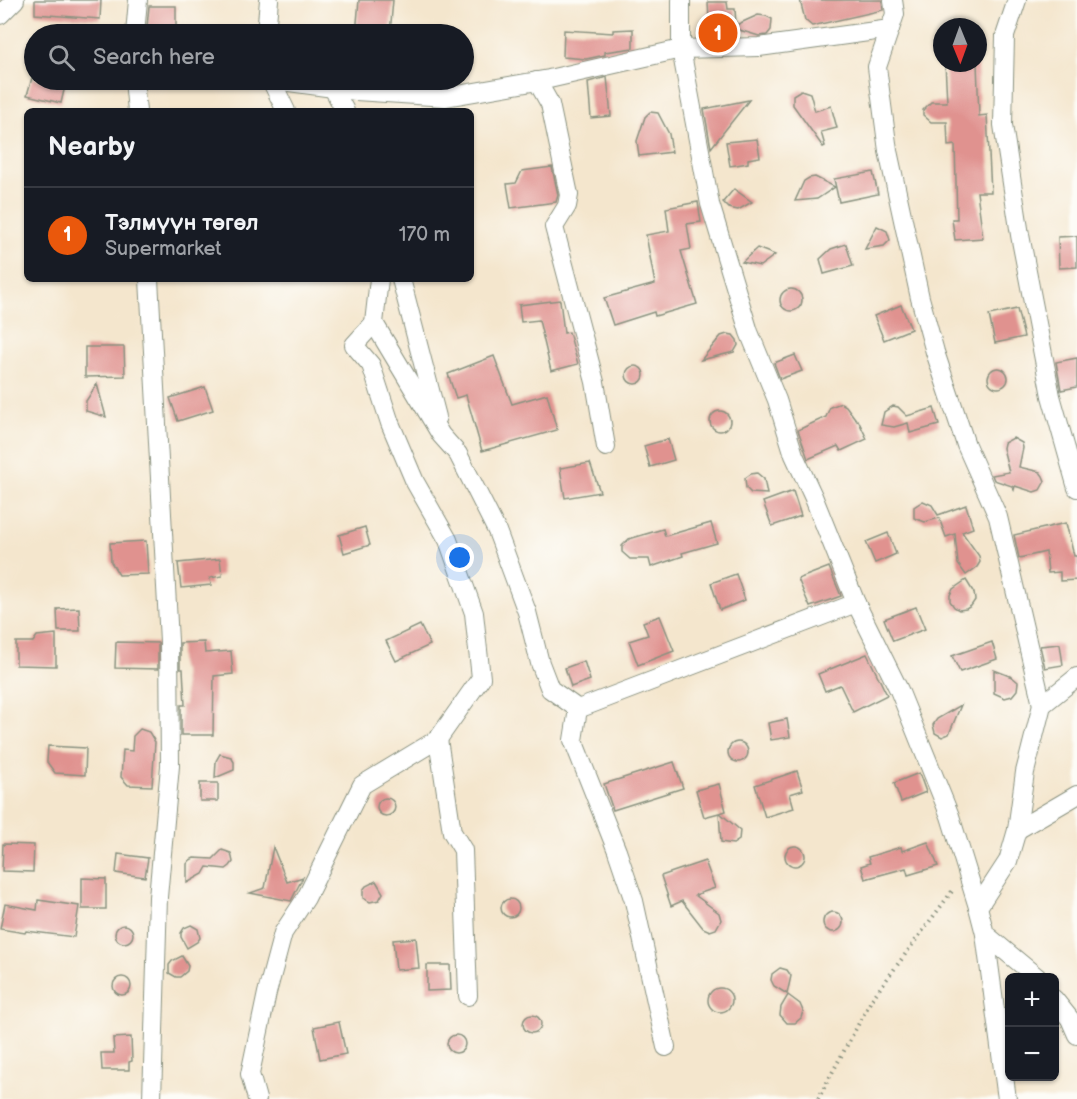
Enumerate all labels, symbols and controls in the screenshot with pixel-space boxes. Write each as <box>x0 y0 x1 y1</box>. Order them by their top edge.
pin: 1 <box>698 10 738 56</box>
north arrow <box>933 18 987 72</box>
search box <box>24 24 474 90</box>
icon: search <box>45 41 78 74</box>
text: Search here <box>93 44 215 71</box>
text: Nearby <box>48 132 135 163</box>
text: Тэлмүүн төгөл <box>105 210 258 237</box>
text: 1 <box>63 223 72 247</box>
text: 170 m <box>399 223 450 247</box>
text: Supermarket <box>105 237 221 261</box>
your location <box>445 543 474 572</box>
map controls <box>1005 973 1059 1081</box>
button: + <box>1005 973 1059 1027</box>
button: − <box>1005 1027 1059 1081</box>

